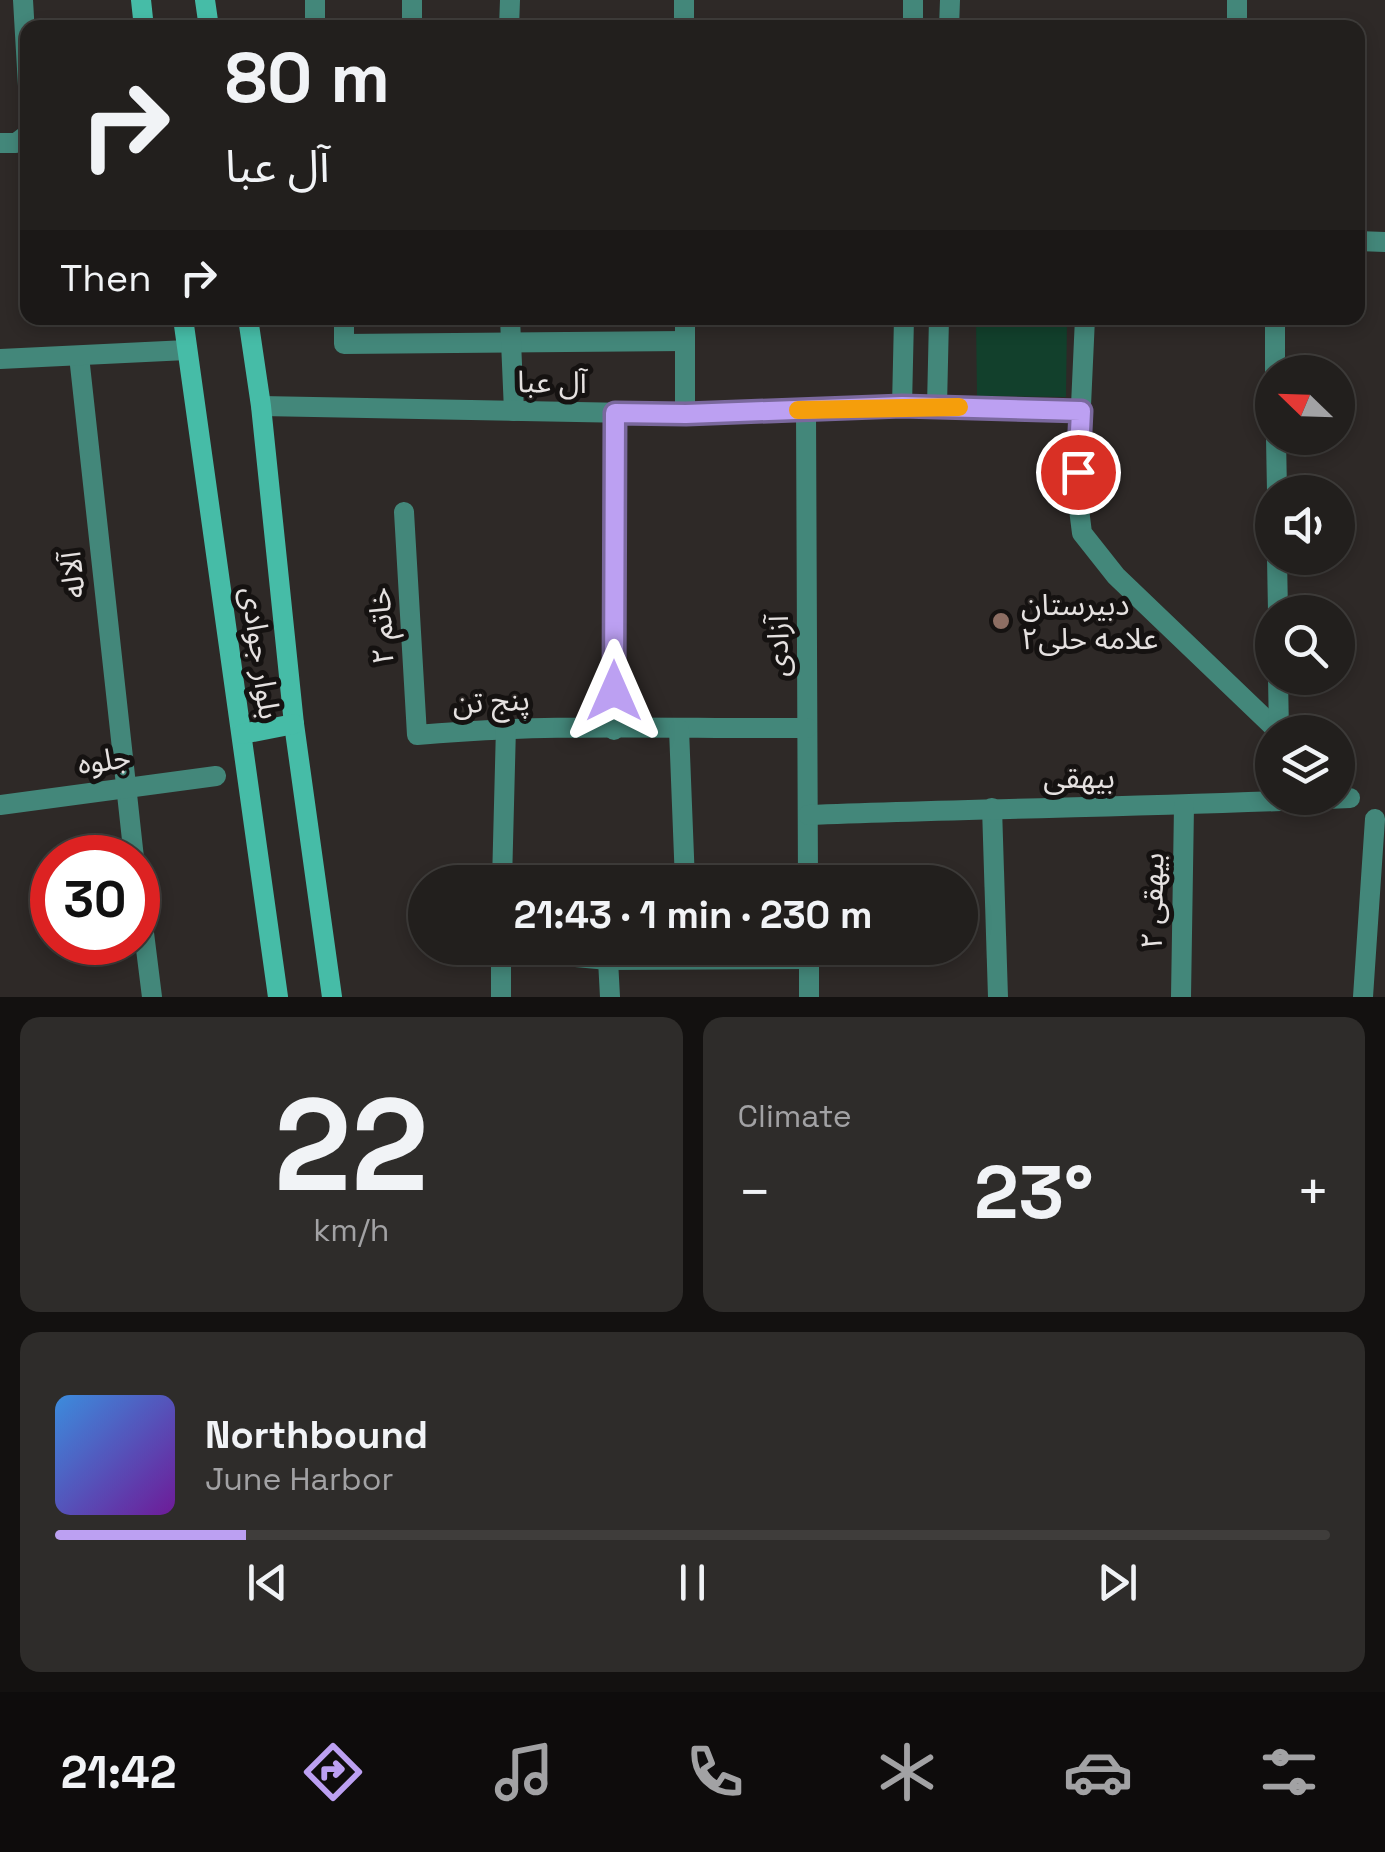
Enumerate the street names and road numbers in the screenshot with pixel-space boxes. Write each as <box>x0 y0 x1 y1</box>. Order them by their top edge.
street label: آل عبا <box>517 362 588 402</box>
street label: آلاله <box>50 548 94 600</box>
street label: بلوار جوادی <box>232 584 290 722</box>
street label: خاتم ۲ <box>360 586 406 666</box>
street label: آزادی <box>758 614 797 677</box>
street label: پنج تن <box>451 680 531 725</box>
street label: جلوه <box>75 737 133 783</box>
street label: بیهقی <box>1043 758 1115 797</box>
street label: بیهقی ۲ <box>1132 853 1172 949</box>

